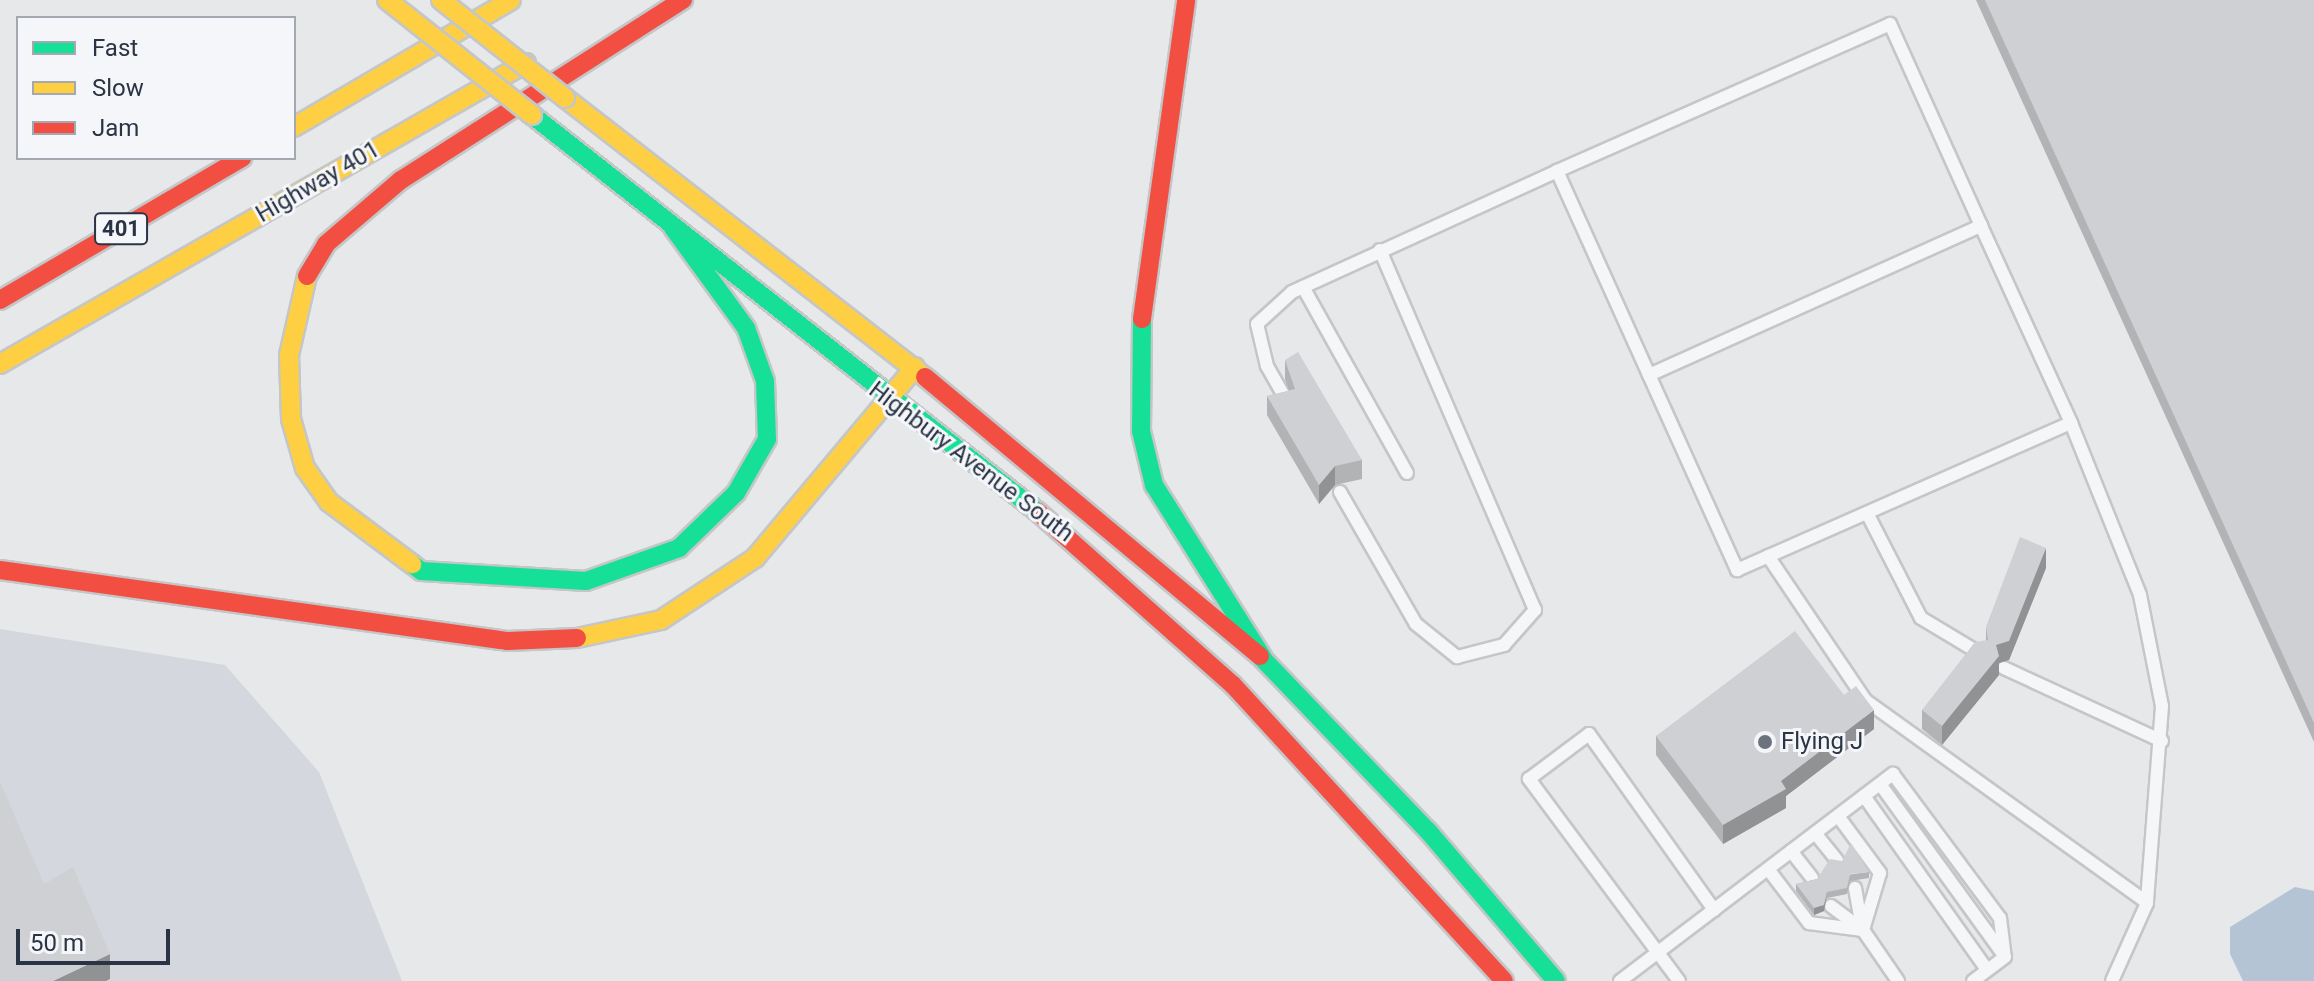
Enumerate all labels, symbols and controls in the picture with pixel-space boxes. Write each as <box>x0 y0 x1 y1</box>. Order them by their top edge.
legend <box>16 16 296 160</box>
text: Fast <box>92 34 138 62</box>
text: Slow <box>92 74 144 102</box>
text: Jam <box>92 114 139 142</box>
street label: Highway 401 <box>251 135 385 229</box>
road number: 401 <box>93 211 149 247</box>
street label: Highbury Avenue South <box>863 376 1079 548</box>
place label: Flying J <box>1781 728 1863 756</box>
marker: Flying J <box>1756 733 1774 751</box>
scale bar <box>20 913 174 963</box>
text: 50 m <box>30 929 84 957</box>

